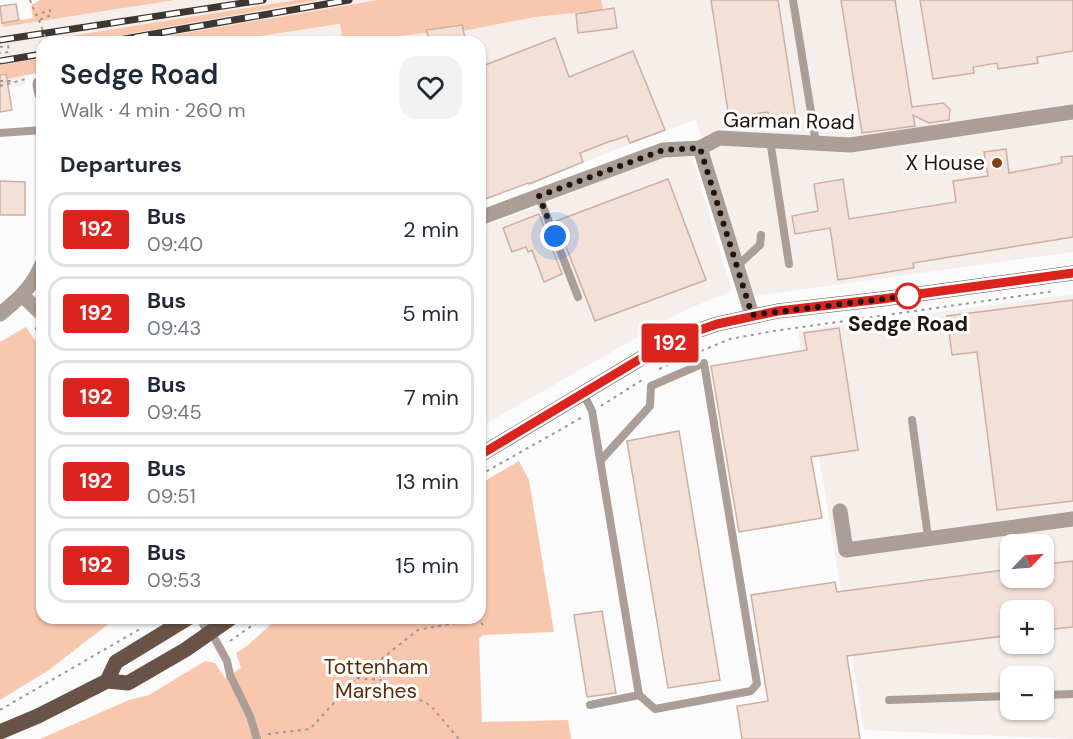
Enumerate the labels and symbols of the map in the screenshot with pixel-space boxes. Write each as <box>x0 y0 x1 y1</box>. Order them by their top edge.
street label: Garman Road <box>723 106 855 136</box>
place label: X House <box>905 149 985 177</box>
marker: X House <box>990 156 1004 170</box>
your location <box>540 221 570 251</box>
marker: Sedge Road <box>895 283 921 309</box>
place label: Sedge Road <box>848 310 968 338</box>
line badge: 192 <box>636 324 704 362</box>
north arrow <box>1000 534 1054 588</box>
park label: Tottenham Marshes <box>324 653 428 705</box>

